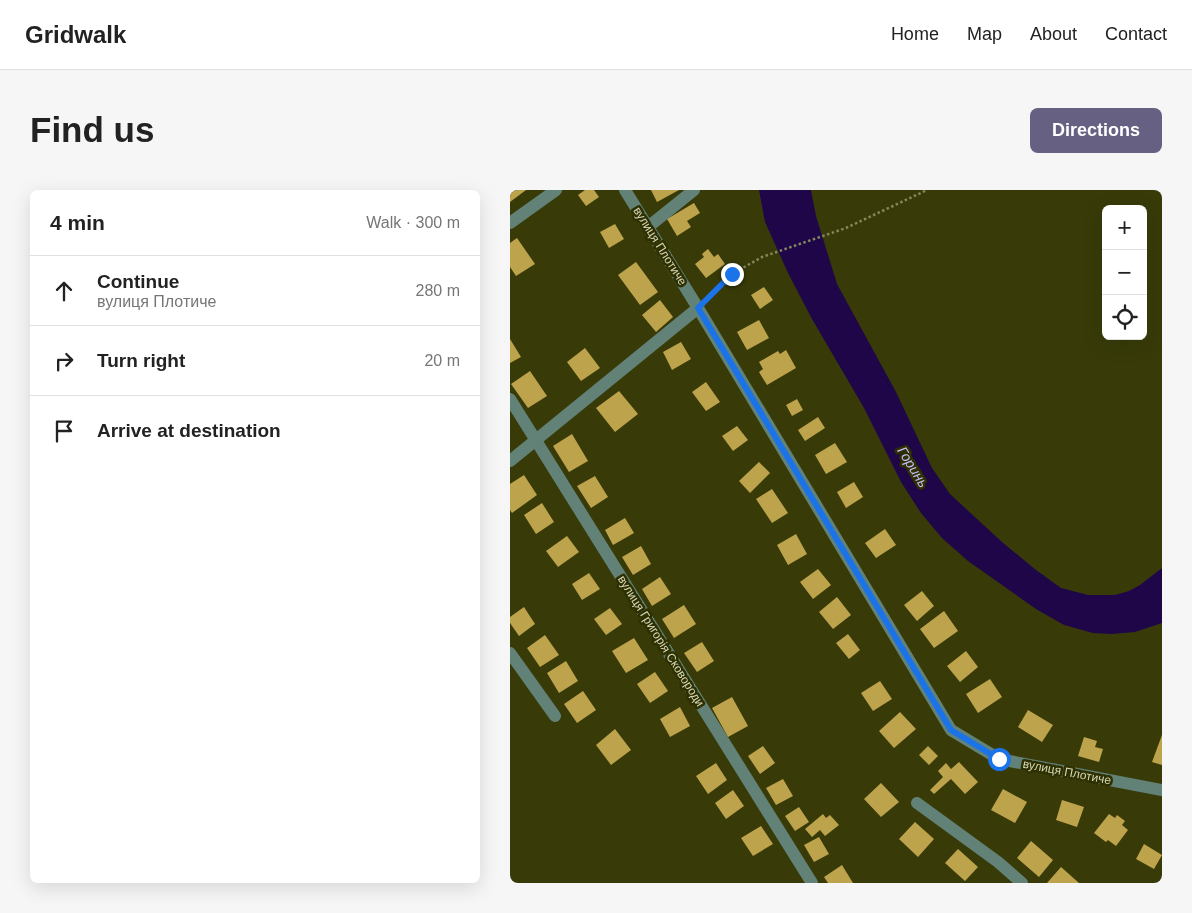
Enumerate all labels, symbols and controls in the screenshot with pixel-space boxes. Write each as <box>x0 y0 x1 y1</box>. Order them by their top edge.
text: Gridwalk <box>25 21 126 48</box>
text: Home <box>891 24 939 44</box>
text: Map <box>967 24 1002 44</box>
text: About <box>1030 24 1077 44</box>
text: Contact <box>1105 24 1167 44</box>
button: Directions <box>1030 108 1162 153</box>
text: Find us <box>30 110 154 149</box>
street label: вулиця Плотиче <box>630 204 690 288</box>
map controls <box>1102 205 1147 340</box>
button: + <box>1102 205 1147 250</box>
text: 4 min <box>50 211 105 234</box>
text: Walk · 300 m <box>366 214 460 231</box>
button: − <box>1102 250 1147 295</box>
route end <box>721 263 744 286</box>
text: Continue <box>97 271 179 292</box>
icon: ahead <box>50 277 78 305</box>
text: 280 m <box>416 282 460 299</box>
text: вулиця Плотиче <box>97 293 216 310</box>
button: locate <box>1102 295 1147 340</box>
icon: right <box>50 347 78 375</box>
text: Turn right <box>97 350 185 371</box>
text: 20 m <box>424 352 460 369</box>
icon: arrive <box>50 417 78 445</box>
text: Arrive at destination <box>97 420 281 441</box>
water label: Горинь <box>894 444 932 490</box>
street label: вулиця Григорія Сковороди <box>615 573 707 709</box>
route start <box>988 748 1011 771</box>
street label: вулиця Плотиче <box>1022 757 1113 787</box>

